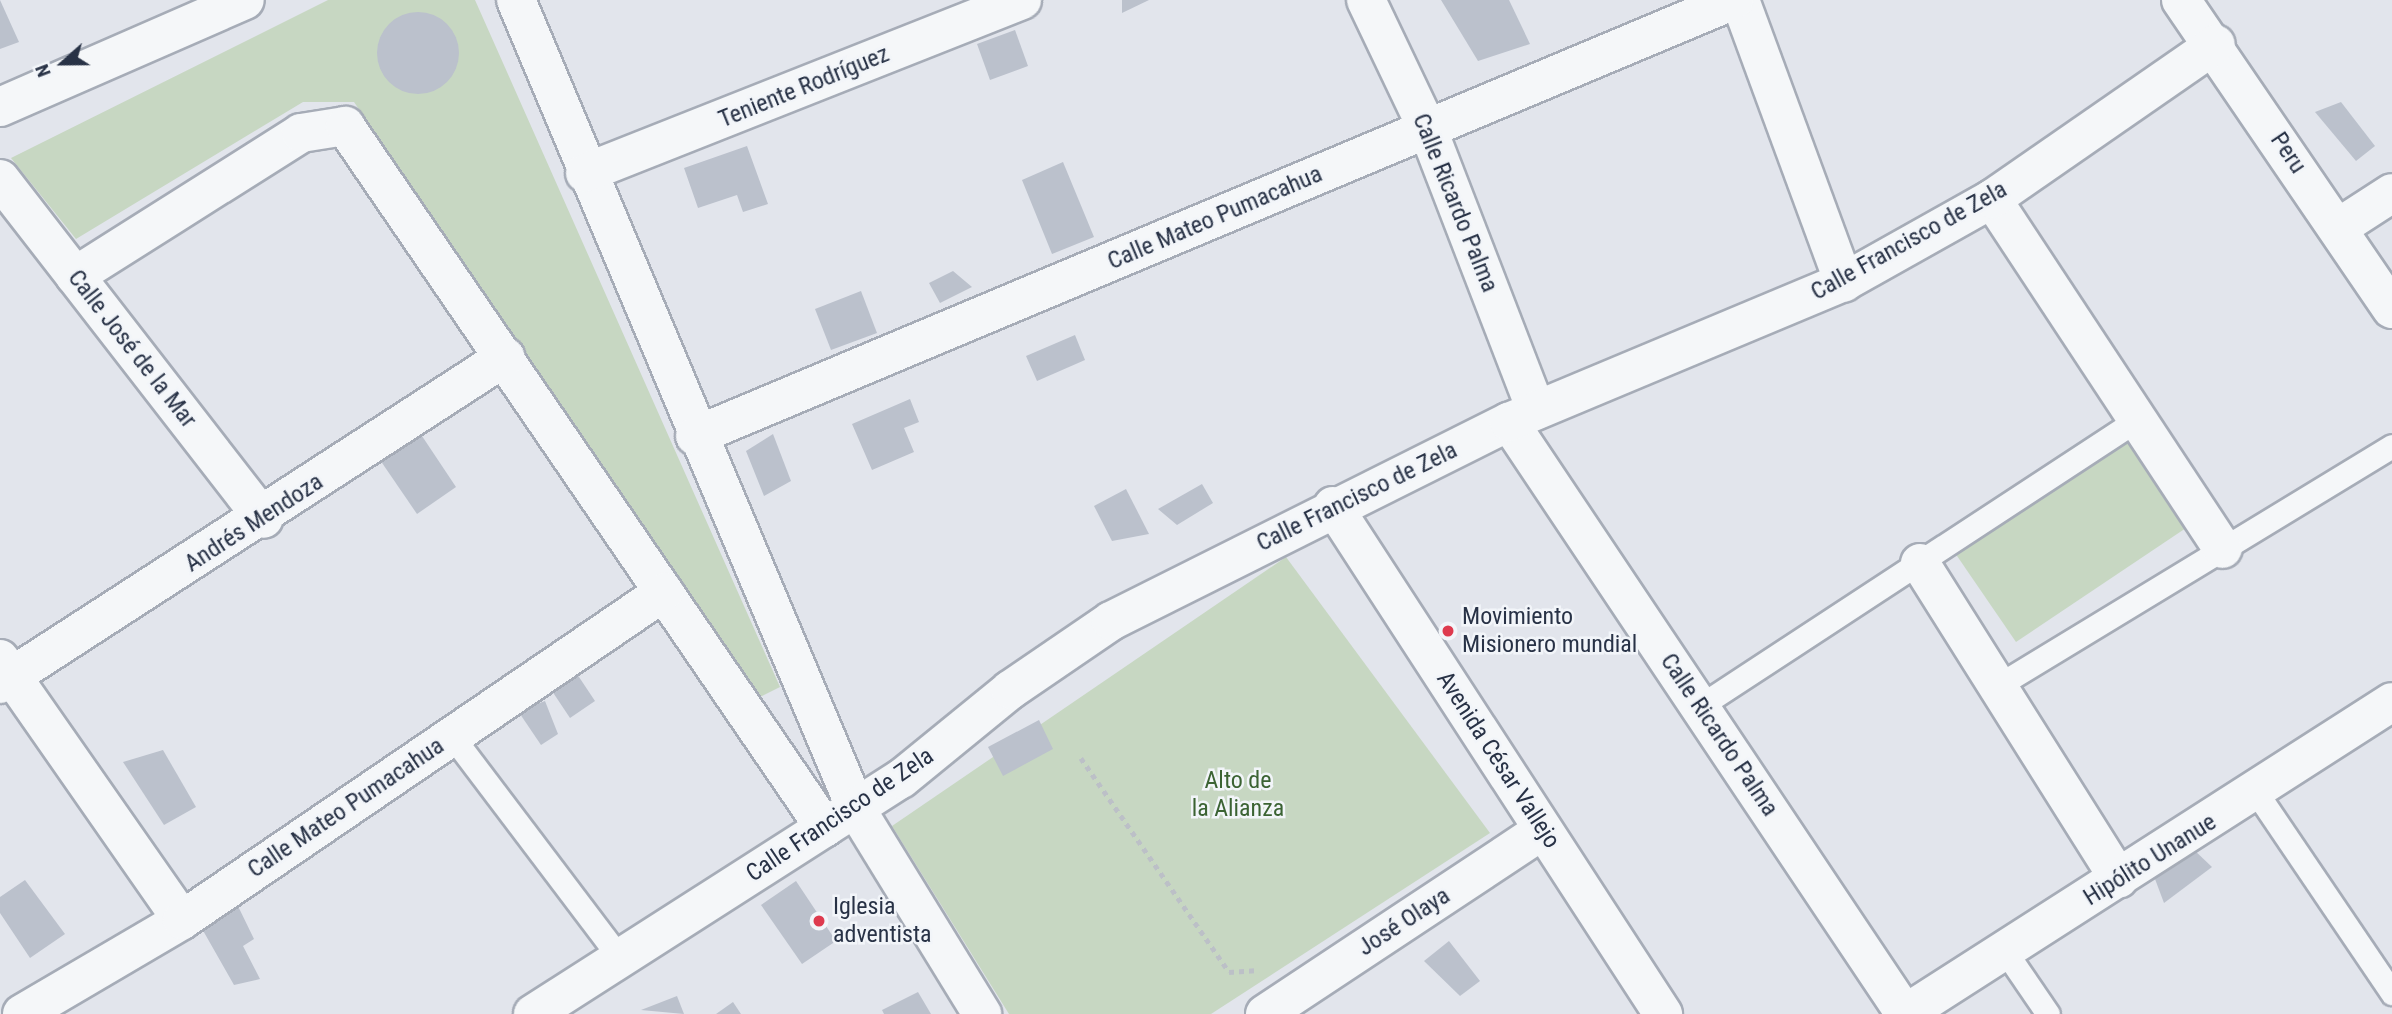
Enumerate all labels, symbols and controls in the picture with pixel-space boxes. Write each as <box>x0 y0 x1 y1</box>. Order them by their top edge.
north arrow <box>28 28 98 98</box>
street label: Teniente Rodríguez <box>715 40 893 134</box>
text: N <box>30 61 56 80</box>
street label: Calle Ricardo Palma <box>1406 110 1504 296</box>
street label: Peru <box>2264 127 2312 179</box>
street label: Calle Mateo Pumacahua <box>1103 160 1327 276</box>
street label: Calle Francisco de Zela <box>1806 175 2012 307</box>
street label: Calle José de la Mar <box>61 264 203 434</box>
street label: Calle Francisco de Zela <box>1252 436 1462 558</box>
street label: Andrés Mendoza <box>179 468 329 578</box>
place label: Movimiento Misionero mundial <box>1462 603 1637 659</box>
marker: Movimiento Misionero mundial <box>1440 623 1456 639</box>
street label: Calle Ricardo Palma <box>1654 648 1784 822</box>
street label: Avenida César Vallejo <box>1430 666 1566 854</box>
street label: Calle Mateo Pumacahua <box>243 732 449 884</box>
street label: Calle Francisco de Zela <box>741 742 939 888</box>
park label: Alto de la Alianza <box>1192 767 1284 823</box>
street label: Hipólito Unanue <box>2078 808 2222 912</box>
street label: José Olaya <box>1353 882 1455 962</box>
place label: Iglesia adventista <box>833 893 932 949</box>
marker: Iglesia adventista <box>811 913 827 929</box>

